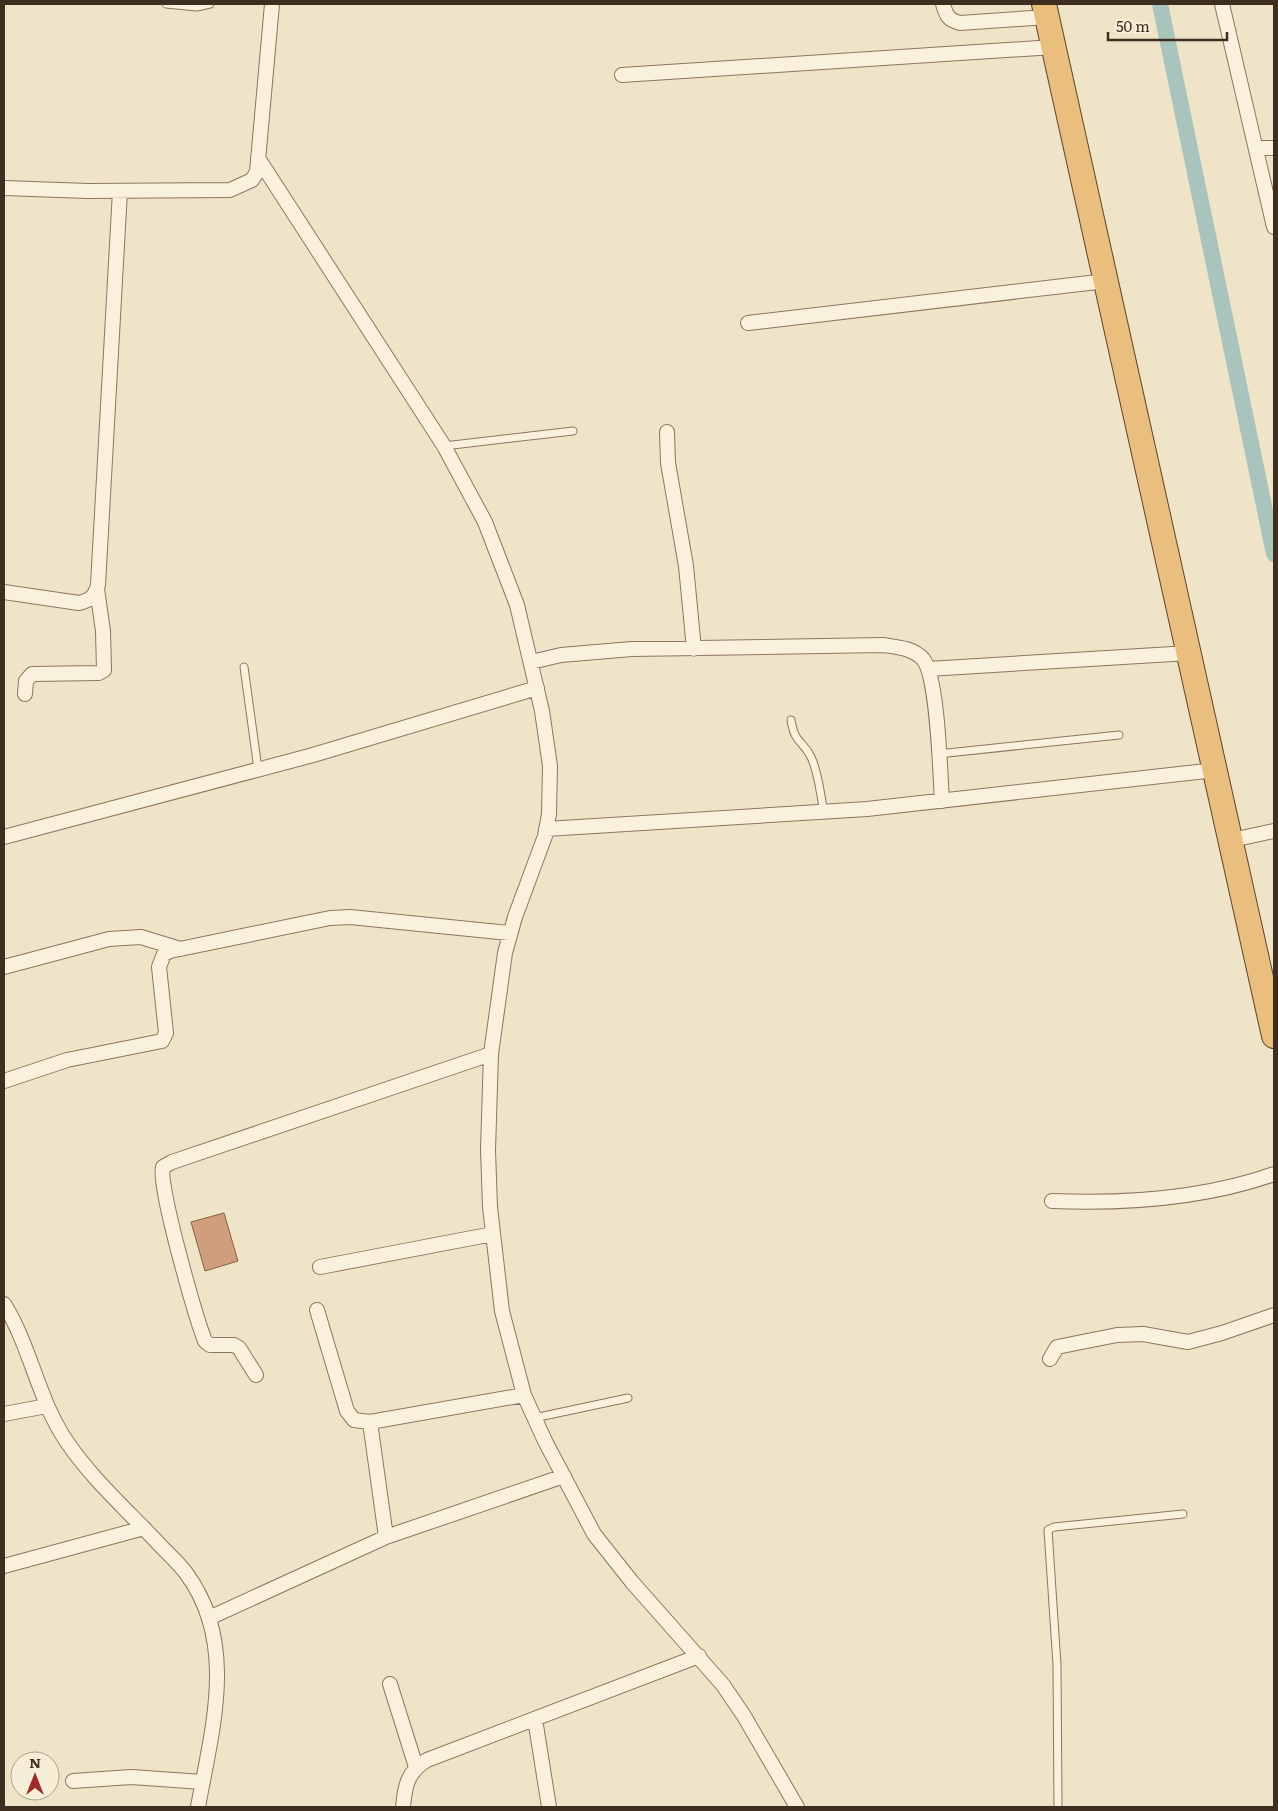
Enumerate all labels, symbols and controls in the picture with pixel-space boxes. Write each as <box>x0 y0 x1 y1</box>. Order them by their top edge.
scale bar <box>1108 10 1227 42</box>
text: 50 m <box>1116 14 1150 37</box>
north arrow <box>10 1751 60 1801</box>
text: N <box>29 1752 41 1772</box>

